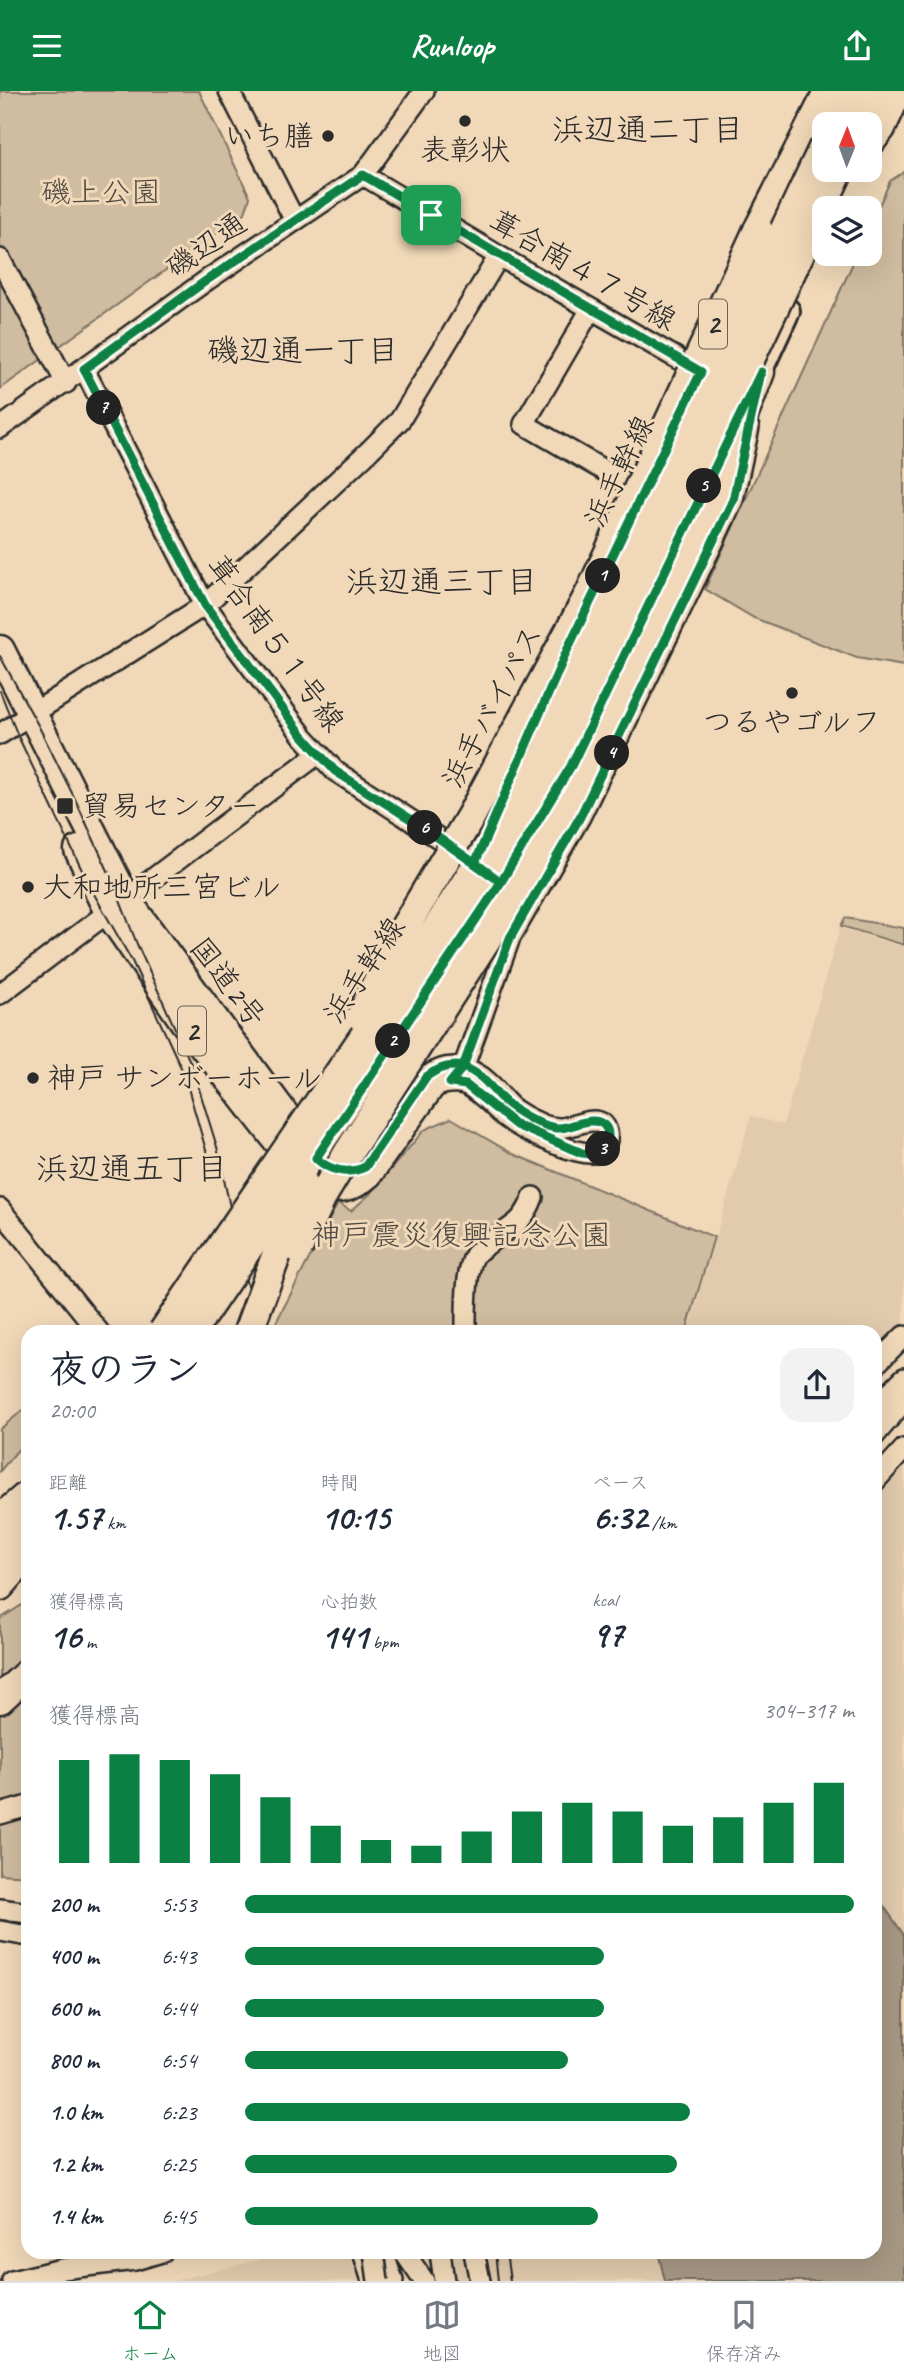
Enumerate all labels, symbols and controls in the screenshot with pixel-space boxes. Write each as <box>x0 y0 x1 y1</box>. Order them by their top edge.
text: Runloop <box>410 25 494 66</box>
icon: menu <box>28 27 66 65</box>
icon: share <box>838 27 876 65</box>
district label: 浜辺通二丁目 <box>552 109 744 150</box>
north arrow <box>812 112 882 182</box>
map controls <box>812 112 882 266</box>
marker: 表彰状 <box>457 113 473 129</box>
place label: いち膳 <box>224 117 314 155</box>
marker: いち膳 <box>320 128 336 144</box>
place label: 表彰状 <box>420 131 510 169</box>
park label: 磯上公園 <box>41 173 161 211</box>
pin <box>401 185 461 245</box>
icon: arrive <box>412 196 450 234</box>
button: layers <box>812 196 882 266</box>
street label: 葺合南４７号線 <box>483 201 683 339</box>
street label: 磯辺通 <box>158 204 254 286</box>
road number: 2 <box>699 299 727 349</box>
district label: 磯辺通一丁目 <box>207 330 399 371</box>
pin: 7 <box>86 391 122 425</box>
text: 7 <box>99 395 108 419</box>
street label: 浜手幹線 <box>576 409 662 533</box>
pin: 5 <box>686 469 722 503</box>
text: 5 <box>699 473 708 497</box>
street label: 葺合南５１号線 <box>199 547 353 739</box>
pin: 1 <box>586 559 620 594</box>
district label: 浜辺通三丁目 <box>346 561 538 602</box>
text: 1 <box>598 563 607 587</box>
street label: 浜手バイパス <box>433 618 551 794</box>
marker: つるやゴルフ <box>784 685 800 701</box>
place label: つるやゴルフ <box>703 703 881 741</box>
pin: 4 <box>594 735 630 771</box>
text: 4 <box>607 740 616 764</box>
place label: 貿易センター <box>81 787 260 825</box>
marker: 貿易センター <box>55 796 75 816</box>
pin: 6 <box>408 811 442 845</box>
text: 6 <box>420 815 429 839</box>
place label: 大和地所三宮ビル <box>42 868 281 906</box>
marker: 大和地所三宮ビル <box>20 879 36 895</box>
street label: 浜手幹線 <box>315 910 413 1030</box>
street label: 国道2号 <box>182 930 274 1034</box>
road number: 2 <box>178 1007 206 1055</box>
pin: 2 <box>376 1023 410 1059</box>
text: 2 <box>388 1028 397 1052</box>
place label: 神戸 サンボーホール <box>47 1059 322 1097</box>
marker: 神戸 サンボーホール <box>25 1070 41 1086</box>
pin: 3 <box>586 1131 620 1167</box>
text: 3 <box>598 1136 607 1160</box>
district label: 浜辺通五丁目 <box>36 1148 228 1189</box>
park label: 神戸震災復興記念公園 <box>311 1216 611 1254</box>
text: 夜のラン <box>49 1346 201 1393</box>
button: share <box>780 1348 854 1422</box>
text: 20:00 <box>49 1396 95 1425</box>
text: 距離 <box>49 1471 87 1495</box>
text: 時間 <box>321 1471 359 1495</box>
text: ペース <box>592 1471 648 1495</box>
text: 1.57 <box>49 1495 102 1540</box>
text: 10:15 <box>321 1495 390 1540</box>
text: 6:32 <box>592 1495 647 1540</box>
text: km <box>102 1511 126 1535</box>
text: /km <box>647 1511 677 1535</box>
text: kcal <box>592 1588 617 1612</box>
text: 獲得標高 <box>49 1590 125 1614</box>
text: 心拍数 <box>321 1590 378 1614</box>
text: 97 <box>592 1612 623 1657</box>
text: 16 <box>49 1614 81 1659</box>
text: 141 <box>321 1614 368 1659</box>
text: m <box>81 1630 97 1654</box>
text: bpm <box>368 1630 399 1654</box>
text: 304–317 m <box>763 1696 854 1725</box>
text: 獲得標高 <box>49 1701 141 1730</box>
text: 200 m <box>49 1890 99 1919</box>
text: 5:53 <box>161 1890 197 1919</box>
text: 400 m <box>49 1942 99 1971</box>
text: 6:43 <box>161 1942 197 1971</box>
text: 600 m <box>49 1994 99 2023</box>
text: 6:44 <box>161 1994 197 2023</box>
text: 800 m <box>49 2046 99 2075</box>
text: 6:54 <box>161 2046 197 2075</box>
text: 1.0 km <box>49 2098 103 2127</box>
text: 6:23 <box>161 2098 197 2127</box>
text: 1.2 km <box>49 2150 103 2179</box>
text: 6:25 <box>161 2150 197 2179</box>
text: 1.4 km <box>49 2202 103 2231</box>
text: 6:45 <box>161 2202 197 2231</box>
tab: ホーム <box>122 2296 179 2366</box>
tab: 地図 <box>423 2296 461 2366</box>
tab: 保存済み <box>706 2296 782 2366</box>

